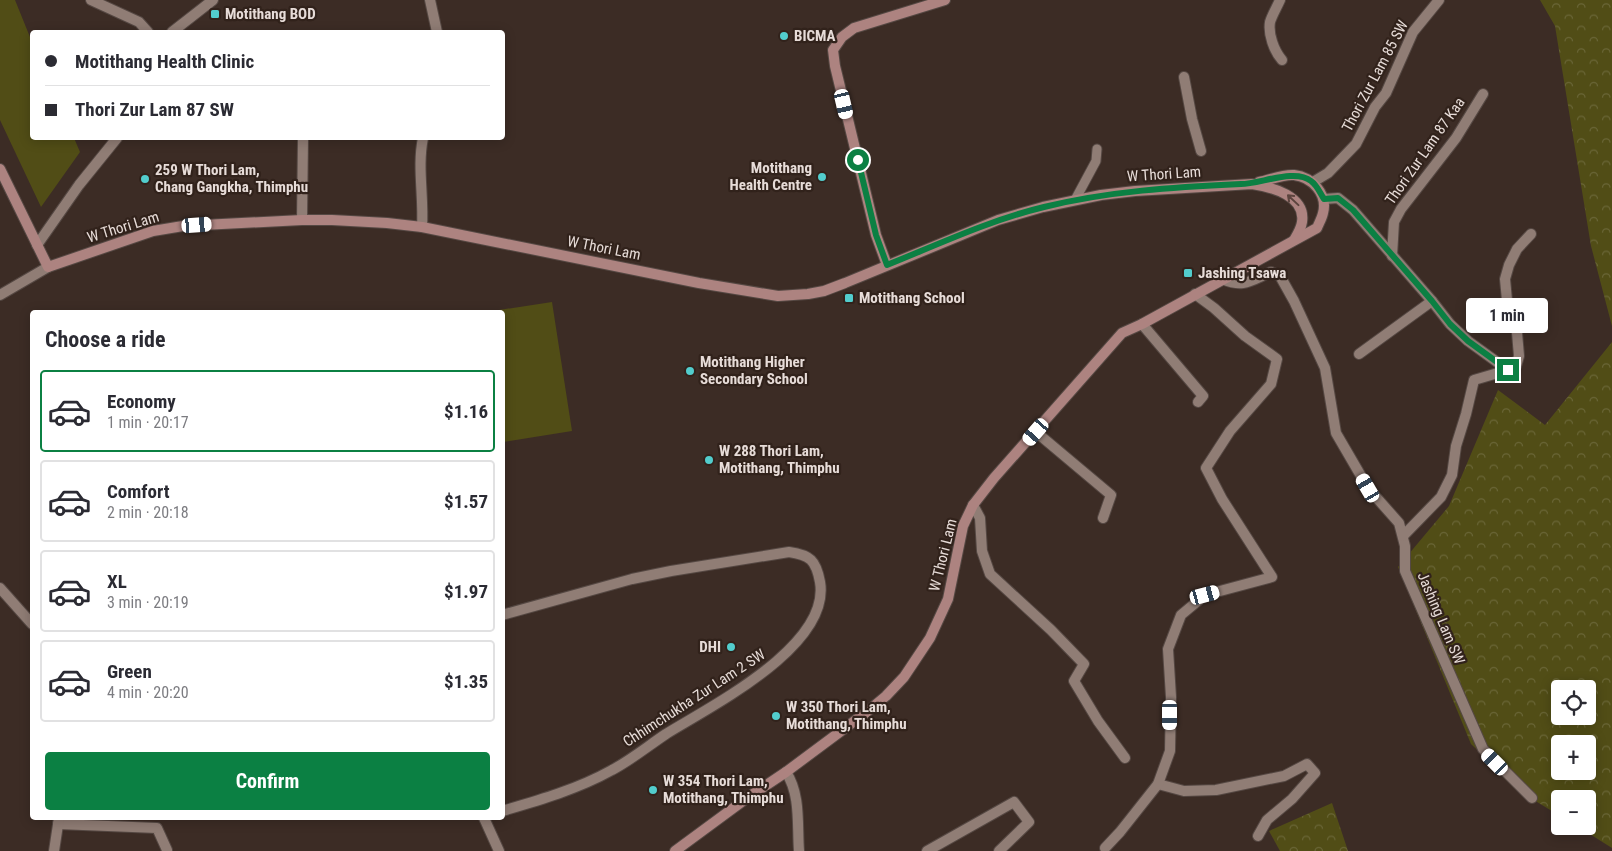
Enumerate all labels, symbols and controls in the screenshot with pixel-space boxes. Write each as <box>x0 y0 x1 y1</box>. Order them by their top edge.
place label: Motithang BOD <box>225 5 316 23</box>
marker: Motithang BOD <box>209 8 221 20</box>
street label: Thori Zur Lam 85 SW <box>1338 17 1412 135</box>
place label: BICMA <box>794 27 836 45</box>
marker: BICMA <box>778 30 790 42</box>
text: Motithang Health Clinic <box>75 50 254 73</box>
car <box>833 88 854 120</box>
street label: Thori Zur Lam 87 Kaa <box>1381 94 1469 208</box>
text: Thori Zur Lam 87 SW <box>75 98 234 121</box>
route start <box>847 149 869 171</box>
place label: Motithang Health Centre <box>730 159 812 194</box>
place label: 259 W Thori Lam, Chang Gangkha, Thimphu <box>155 161 308 196</box>
street label: W Thori Lam <box>1126 162 1202 186</box>
marker: Motithang Health Centre <box>816 171 828 183</box>
marker: 259 W Thori Lam, Chang Gangkha, Thimphu <box>139 173 151 185</box>
one-way arrow <box>1286 195 1299 206</box>
street label: W Thori Lam <box>85 208 161 246</box>
car <box>181 216 212 234</box>
street label: W Thori Lam <box>566 232 642 264</box>
place label: Jashing Tsawa <box>1198 264 1286 282</box>
marker: Jashing Tsawa <box>1182 267 1194 279</box>
place label: Motithang School <box>859 289 965 307</box>
marker: Motithang School <box>843 292 855 304</box>
callout: 1 min <box>1467 298 1549 332</box>
text: 1 min <box>1489 306 1525 325</box>
text: Choose a ride <box>45 327 166 352</box>
place label: Motithang Higher Secondary School <box>700 353 808 388</box>
route end <box>1497 359 1519 381</box>
marker: Motithang Higher Secondary School <box>684 365 696 377</box>
icon: car <box>47 389 92 434</box>
text: Economy <box>107 390 176 413</box>
text: $1.16 <box>444 400 488 423</box>
text: 1 min · 20:17 <box>107 413 189 432</box>
car <box>1020 416 1051 448</box>
place label: W 288 Thori Lam, Motithang, Thimphu <box>719 442 840 477</box>
marker: W 288 Thori Lam, Motithang, Thimphu <box>703 454 715 466</box>
car <box>1354 471 1381 505</box>
icon: car <box>47 479 92 524</box>
text: Comfort <box>107 480 170 503</box>
text: $1.57 <box>444 490 488 513</box>
text: 2 min · 20:18 <box>107 503 189 522</box>
street label: W Thori Lam <box>925 517 961 593</box>
icon: car <box>47 569 92 614</box>
street label: Jashing Lam SW <box>1414 569 1469 667</box>
text: XL <box>107 570 127 593</box>
text: $1.97 <box>444 580 488 603</box>
car <box>1188 584 1221 606</box>
text: 3 min · 20:19 <box>107 593 189 612</box>
place label: DHI <box>699 638 721 656</box>
marker: DHI <box>725 641 737 653</box>
street label: Chhimchukha Zur Lam 2 SW <box>620 645 769 751</box>
icon: car <box>47 659 92 704</box>
text: Green <box>107 660 152 683</box>
text: $1.35 <box>444 670 488 693</box>
map controls <box>1551 680 1596 835</box>
button: locate <box>1551 680 1596 725</box>
text: 4 min · 20:20 <box>107 683 189 702</box>
place label: W 350 Thori Lam, Motithang, Thimphu <box>786 698 907 733</box>
car <box>1162 700 1177 730</box>
marker: W 350 Thori Lam, Motithang, Thimphu <box>770 710 782 722</box>
button: + <box>1551 735 1596 780</box>
car <box>1479 746 1510 778</box>
button: Confirm <box>45 752 490 810</box>
place label: W 354 Thori Lam, Motithang, Thimphu <box>663 772 784 807</box>
marker: W 354 Thori Lam, Motithang, Thimphu <box>647 784 659 796</box>
button: − <box>1551 790 1596 835</box>

